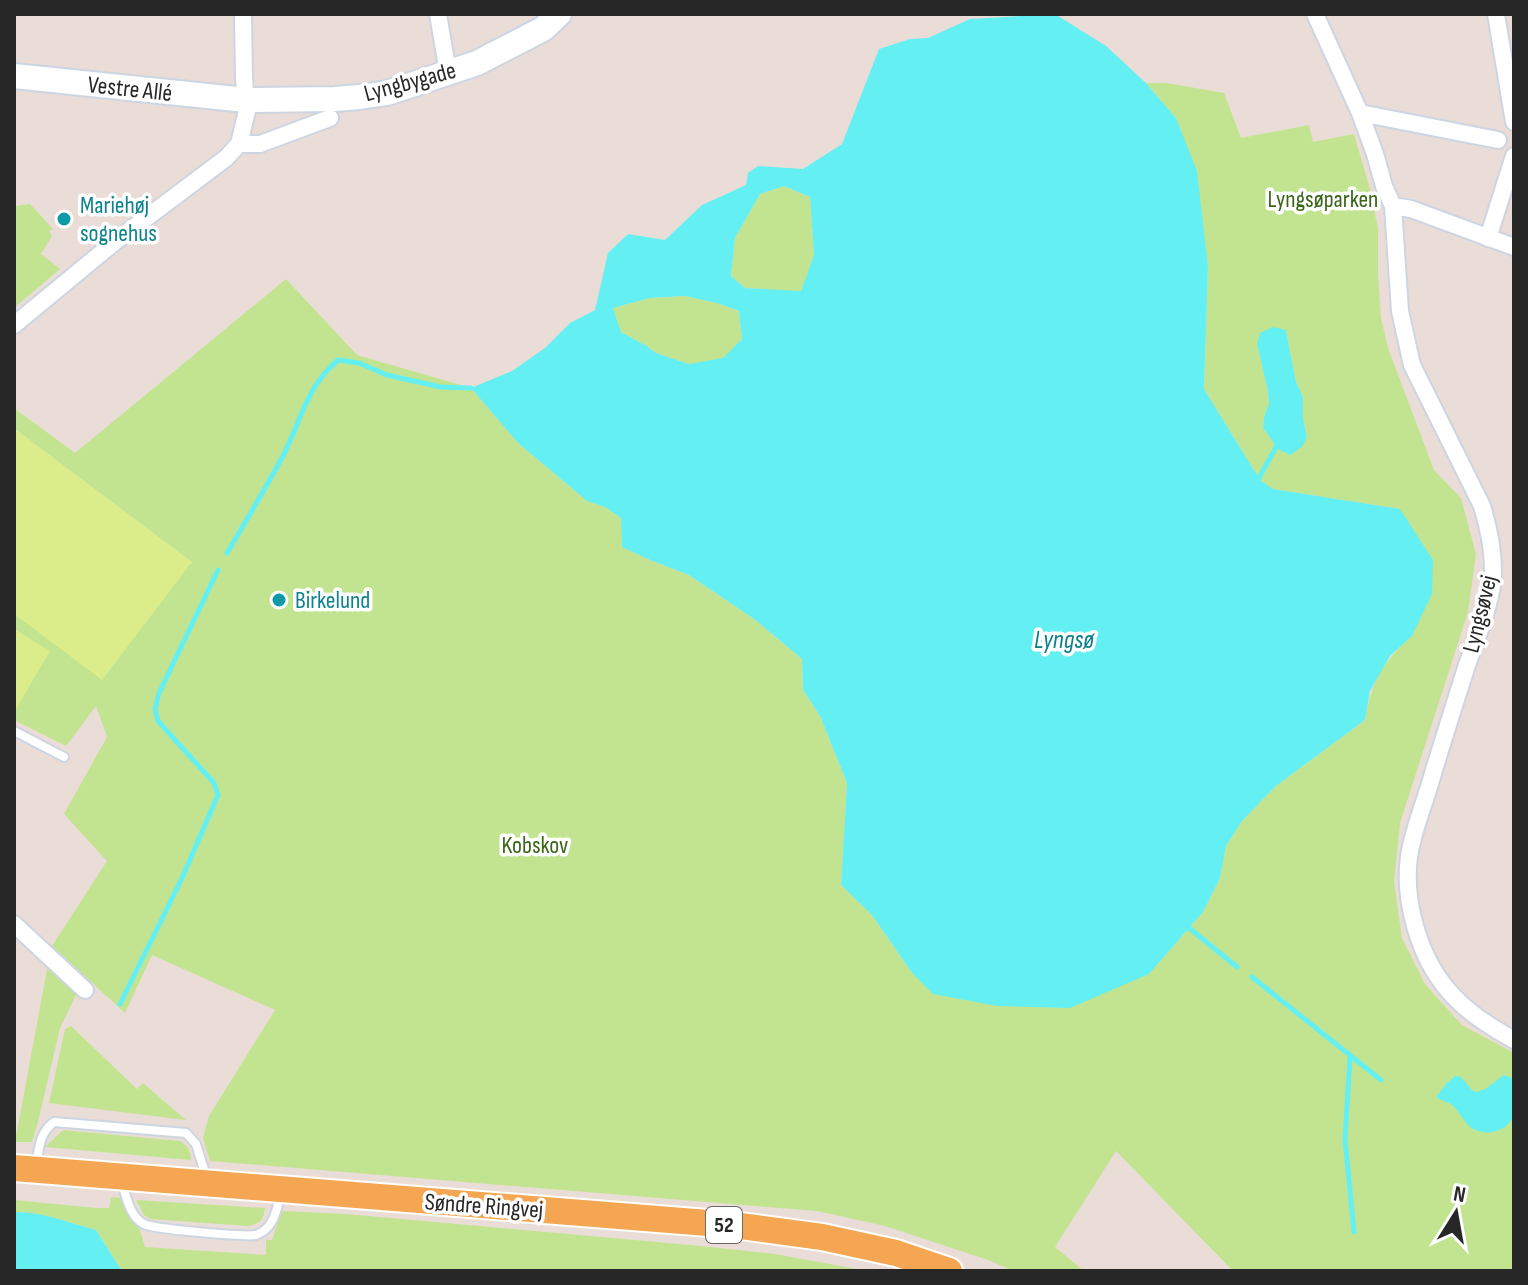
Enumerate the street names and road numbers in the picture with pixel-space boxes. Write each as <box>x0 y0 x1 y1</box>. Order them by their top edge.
street label: Lyngbygade <box>361 56 459 108</box>
street label: Vestre Allé <box>86 70 174 108</box>
street label: Lyngsøvej <box>1456 572 1504 656</box>
street label: Søndre Ringvej <box>424 1187 544 1225</box>
road number: 52 <box>706 1207 742 1243</box>

